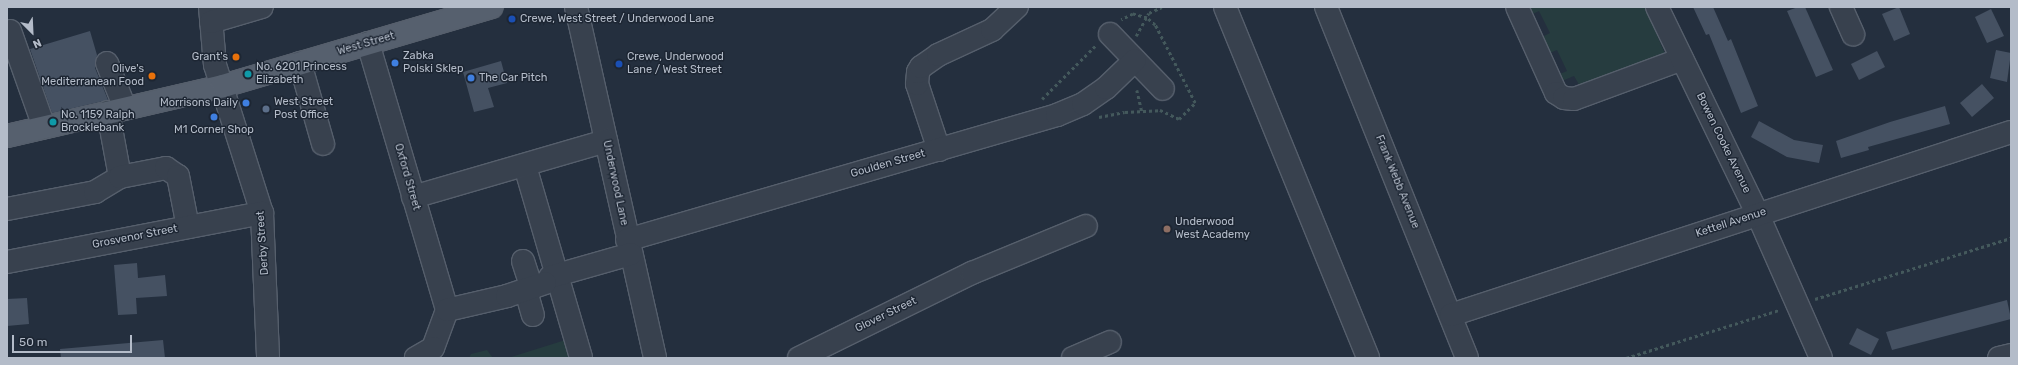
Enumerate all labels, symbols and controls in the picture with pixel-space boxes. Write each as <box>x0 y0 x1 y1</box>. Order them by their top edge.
north arrow <box>12 12 52 52</box>
place label: Crewe, West Street / Underwood Lane <box>520 12 714 26</box>
marker: Crewe, West Street / Underwood Lane <box>507 14 517 24</box>
street label: West Street <box>336 30 396 58</box>
text: N <box>31 36 43 51</box>
place label: Grant's <box>192 50 228 64</box>
place label: Zabka Polski Sklep <box>403 50 464 76</box>
place label: Crewe, Underwood Lane / West Street <box>627 51 724 77</box>
marker: Grant's <box>231 52 241 62</box>
marker: Zabka Polski Sklep <box>390 58 400 68</box>
marker: Crewe, Underwood Lane / West Street <box>614 59 624 69</box>
place label: No. 6201 Princess Elizabeth <box>256 61 347 87</box>
place label: Olive's Mediterranean Food <box>41 63 144 89</box>
marker: No. 6201 Princess Elizabeth <box>243 69 253 79</box>
marker: Olive's Mediterranean Food <box>147 71 157 81</box>
place label: The Car Pitch <box>479 71 548 85</box>
marker: The Car Pitch <box>466 73 476 83</box>
street label: Bowen Cooke Avenue <box>1693 90 1753 196</box>
place label: Morrisons Daily <box>160 96 238 110</box>
place label: West Street Post Office <box>274 96 333 122</box>
marker: Morrisons Daily <box>241 98 251 108</box>
marker: West Street Post Office <box>261 104 271 114</box>
place label: No. 1159 Ralph Brocklebank <box>61 109 135 135</box>
marker: M1 Corner Shop <box>209 112 219 122</box>
marker: No. 1159 Ralph Brocklebank <box>48 117 58 127</box>
place label: M1 Corner Shop <box>174 123 254 137</box>
street label: Frank Webb Avenue <box>1372 133 1422 231</box>
street label: Underwood Lane <box>600 139 630 227</box>
street label: Oxford Street <box>391 142 423 212</box>
street label: Goulden Street <box>849 147 927 181</box>
street label: Kettell Avenue <box>1694 205 1768 241</box>
street label: Derby Street <box>254 210 272 276</box>
place label: Underwood West Academy <box>1175 216 1250 242</box>
street label: Grosvenor Street <box>91 222 179 252</box>
marker: Underwood West Academy <box>1162 224 1172 234</box>
street label: Glover Street <box>853 294 919 336</box>
scale bar <box>14 327 134 353</box>
text: 50 m <box>19 335 47 349</box>

